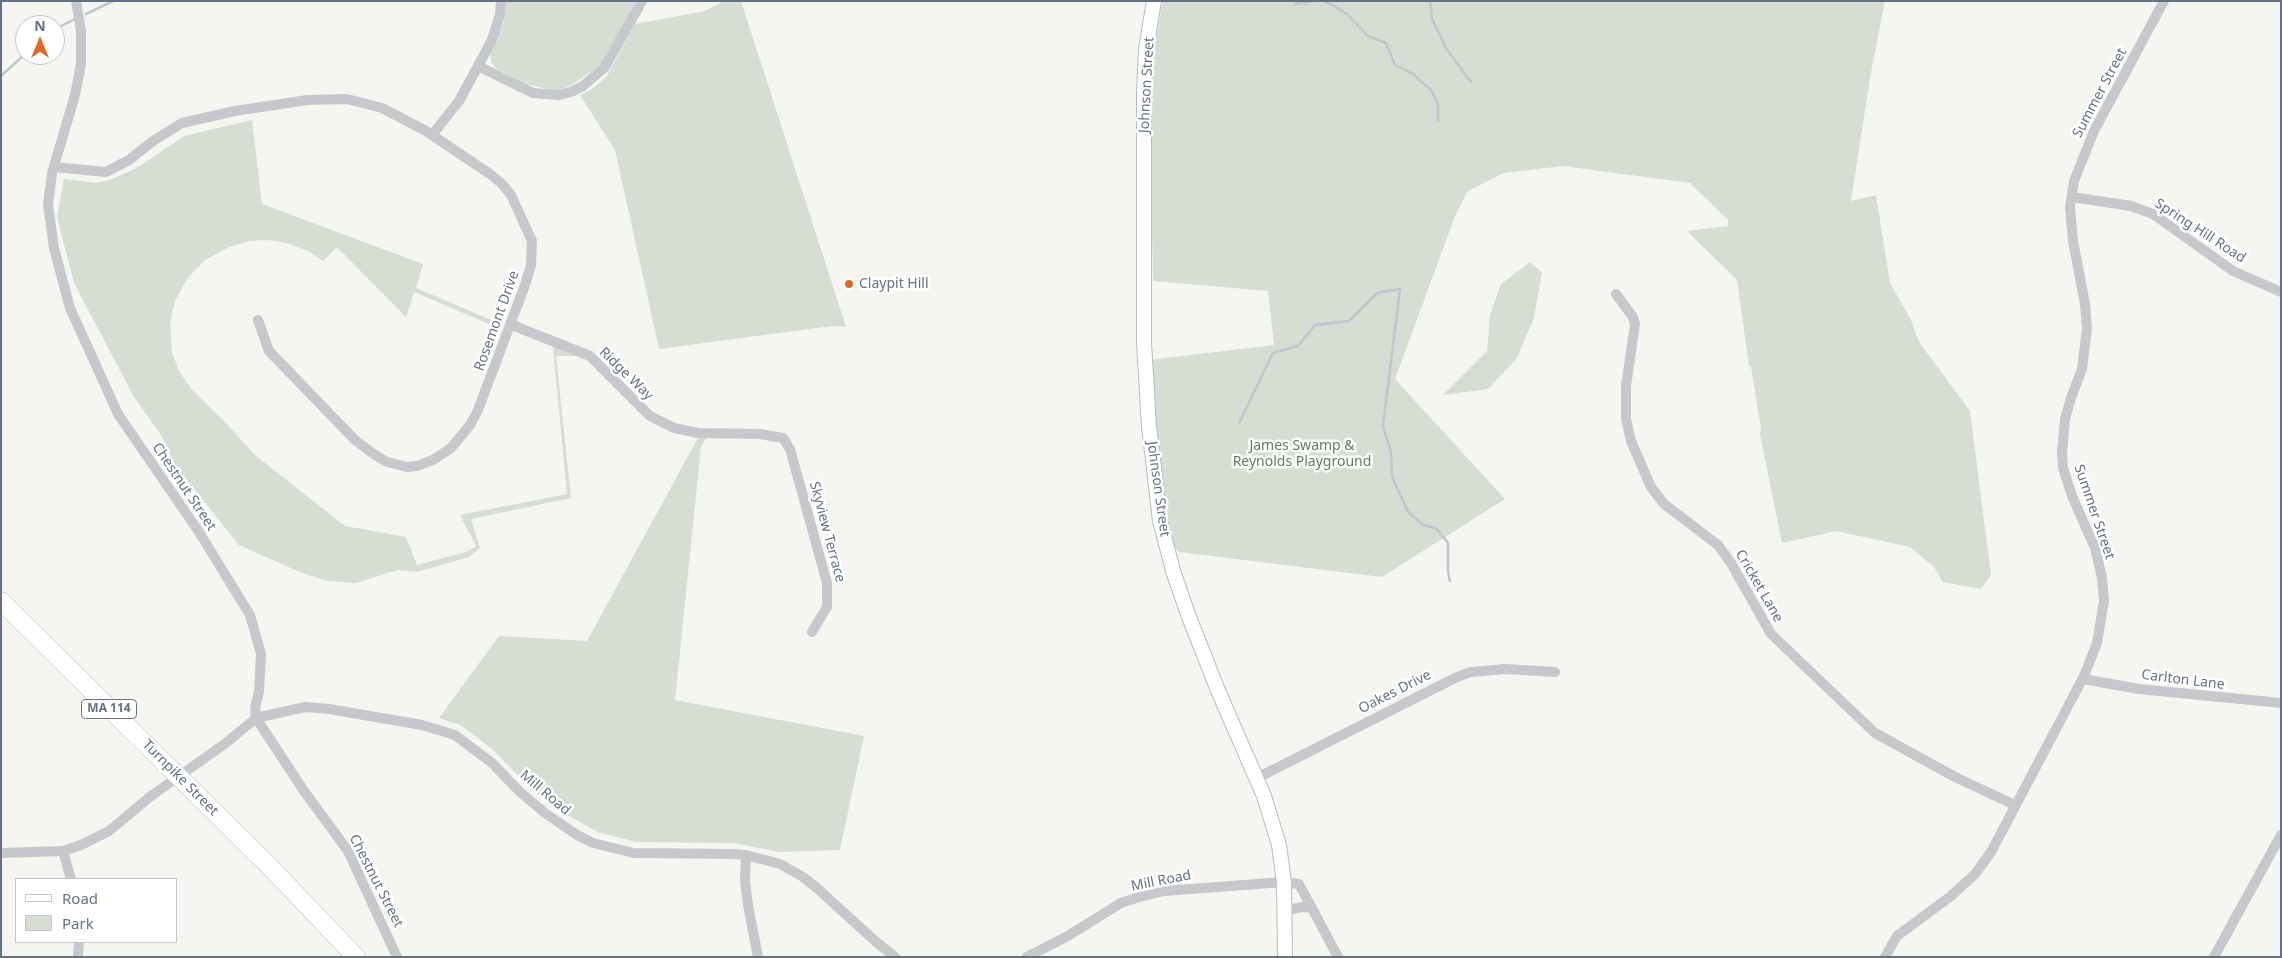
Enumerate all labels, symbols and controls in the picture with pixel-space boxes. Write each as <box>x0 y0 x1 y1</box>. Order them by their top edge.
north arrow <box>15 15 65 65</box>
text: N <box>34 16 46 35</box>
street label: Johnson Street <box>1136 37 1158 133</box>
street label: Summer Street <box>2069 45 2131 141</box>
street label: Spring Hill Road <box>2151 195 2249 267</box>
street label: Rosemont Drive <box>471 269 523 373</box>
place label: Claypit Hill <box>859 276 929 292</box>
marker: Claypit Hill <box>843 278 855 290</box>
street label: Ridge Way <box>595 344 657 404</box>
park label: James Swamp & Reynolds Playground <box>1233 438 1371 471</box>
street label: Chestnut Street <box>148 440 220 534</box>
street label: Johnson Street <box>1143 440 1173 538</box>
street label: Summer Street <box>2070 462 2118 562</box>
street label: Skyview Terrace <box>805 480 849 584</box>
street label: Cricket Lane <box>1732 547 1786 625</box>
street label: Oakes Drive <box>1356 667 1434 717</box>
street label: Carlton Lane <box>2140 667 2226 693</box>
road number: MA 114 <box>82 700 136 719</box>
street label: Turnpike Street <box>139 737 221 819</box>
street label: Mill Road <box>516 767 574 819</box>
street label: Chestnut Street <box>345 832 407 930</box>
street label: Mill Road <box>1130 867 1192 895</box>
legend <box>15 878 178 943</box>
text: Road <box>62 888 98 908</box>
text: Park <box>62 913 94 933</box>

